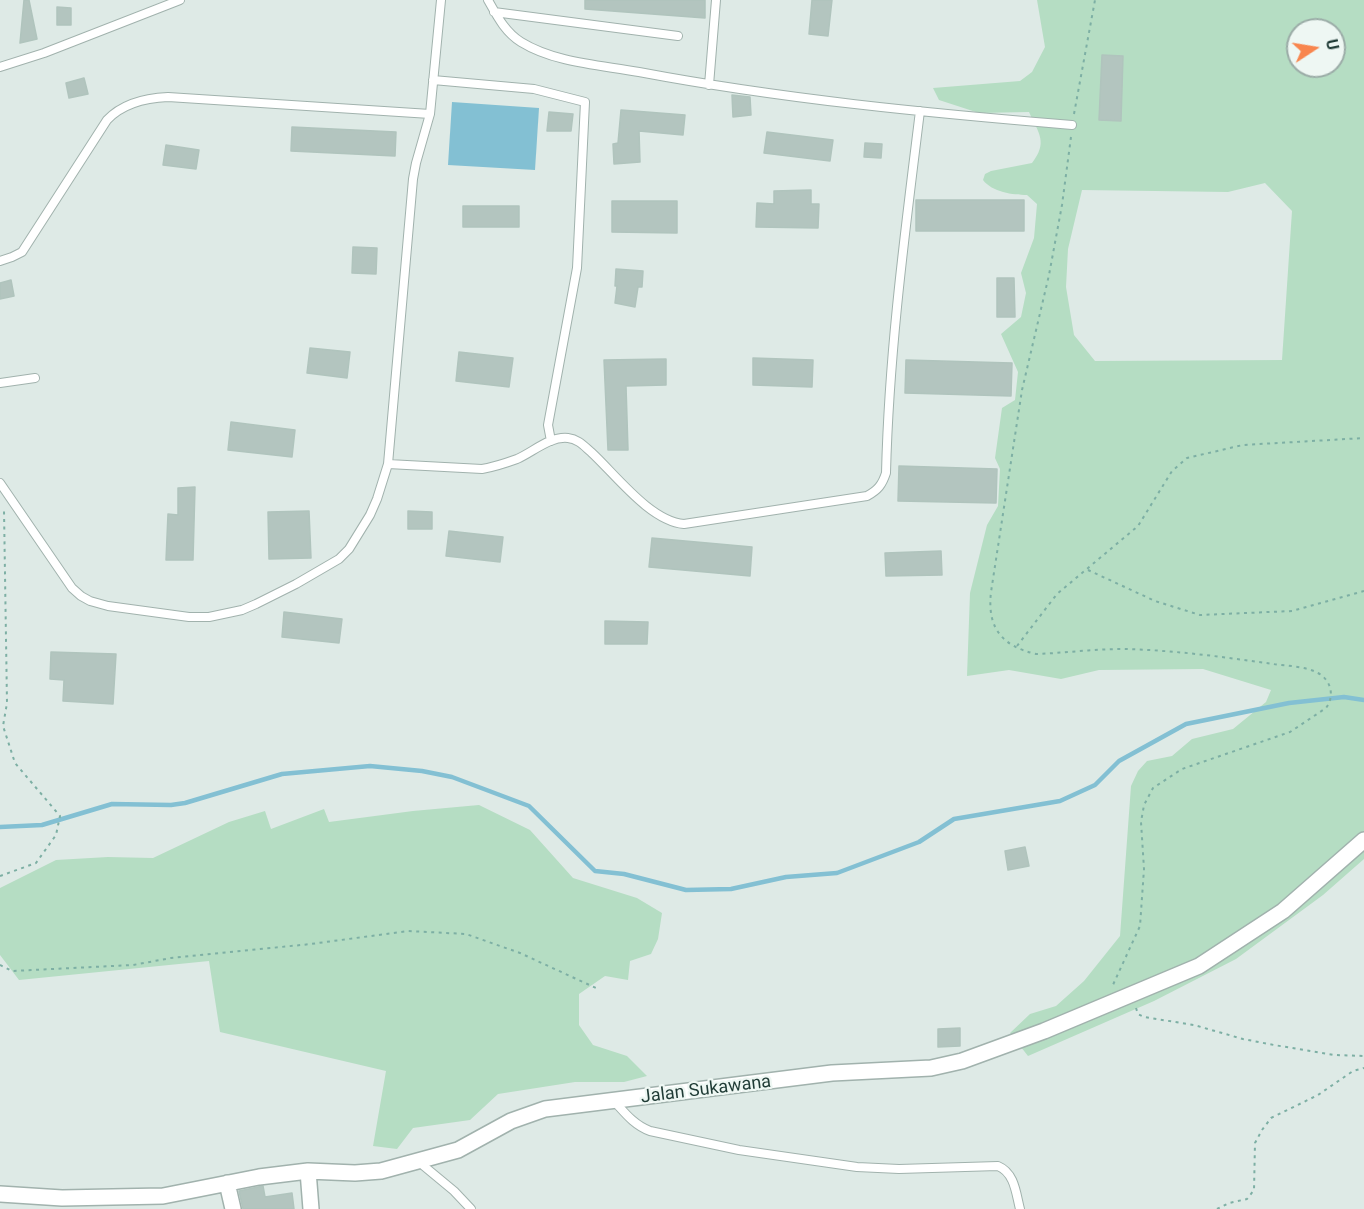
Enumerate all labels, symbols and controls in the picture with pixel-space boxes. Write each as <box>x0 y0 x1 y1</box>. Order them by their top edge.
north arrow <box>1286 18 1346 78</box>
text: U <box>1322 37 1343 52</box>
street label: Jalan Sukawana <box>640 1071 772 1109</box>

